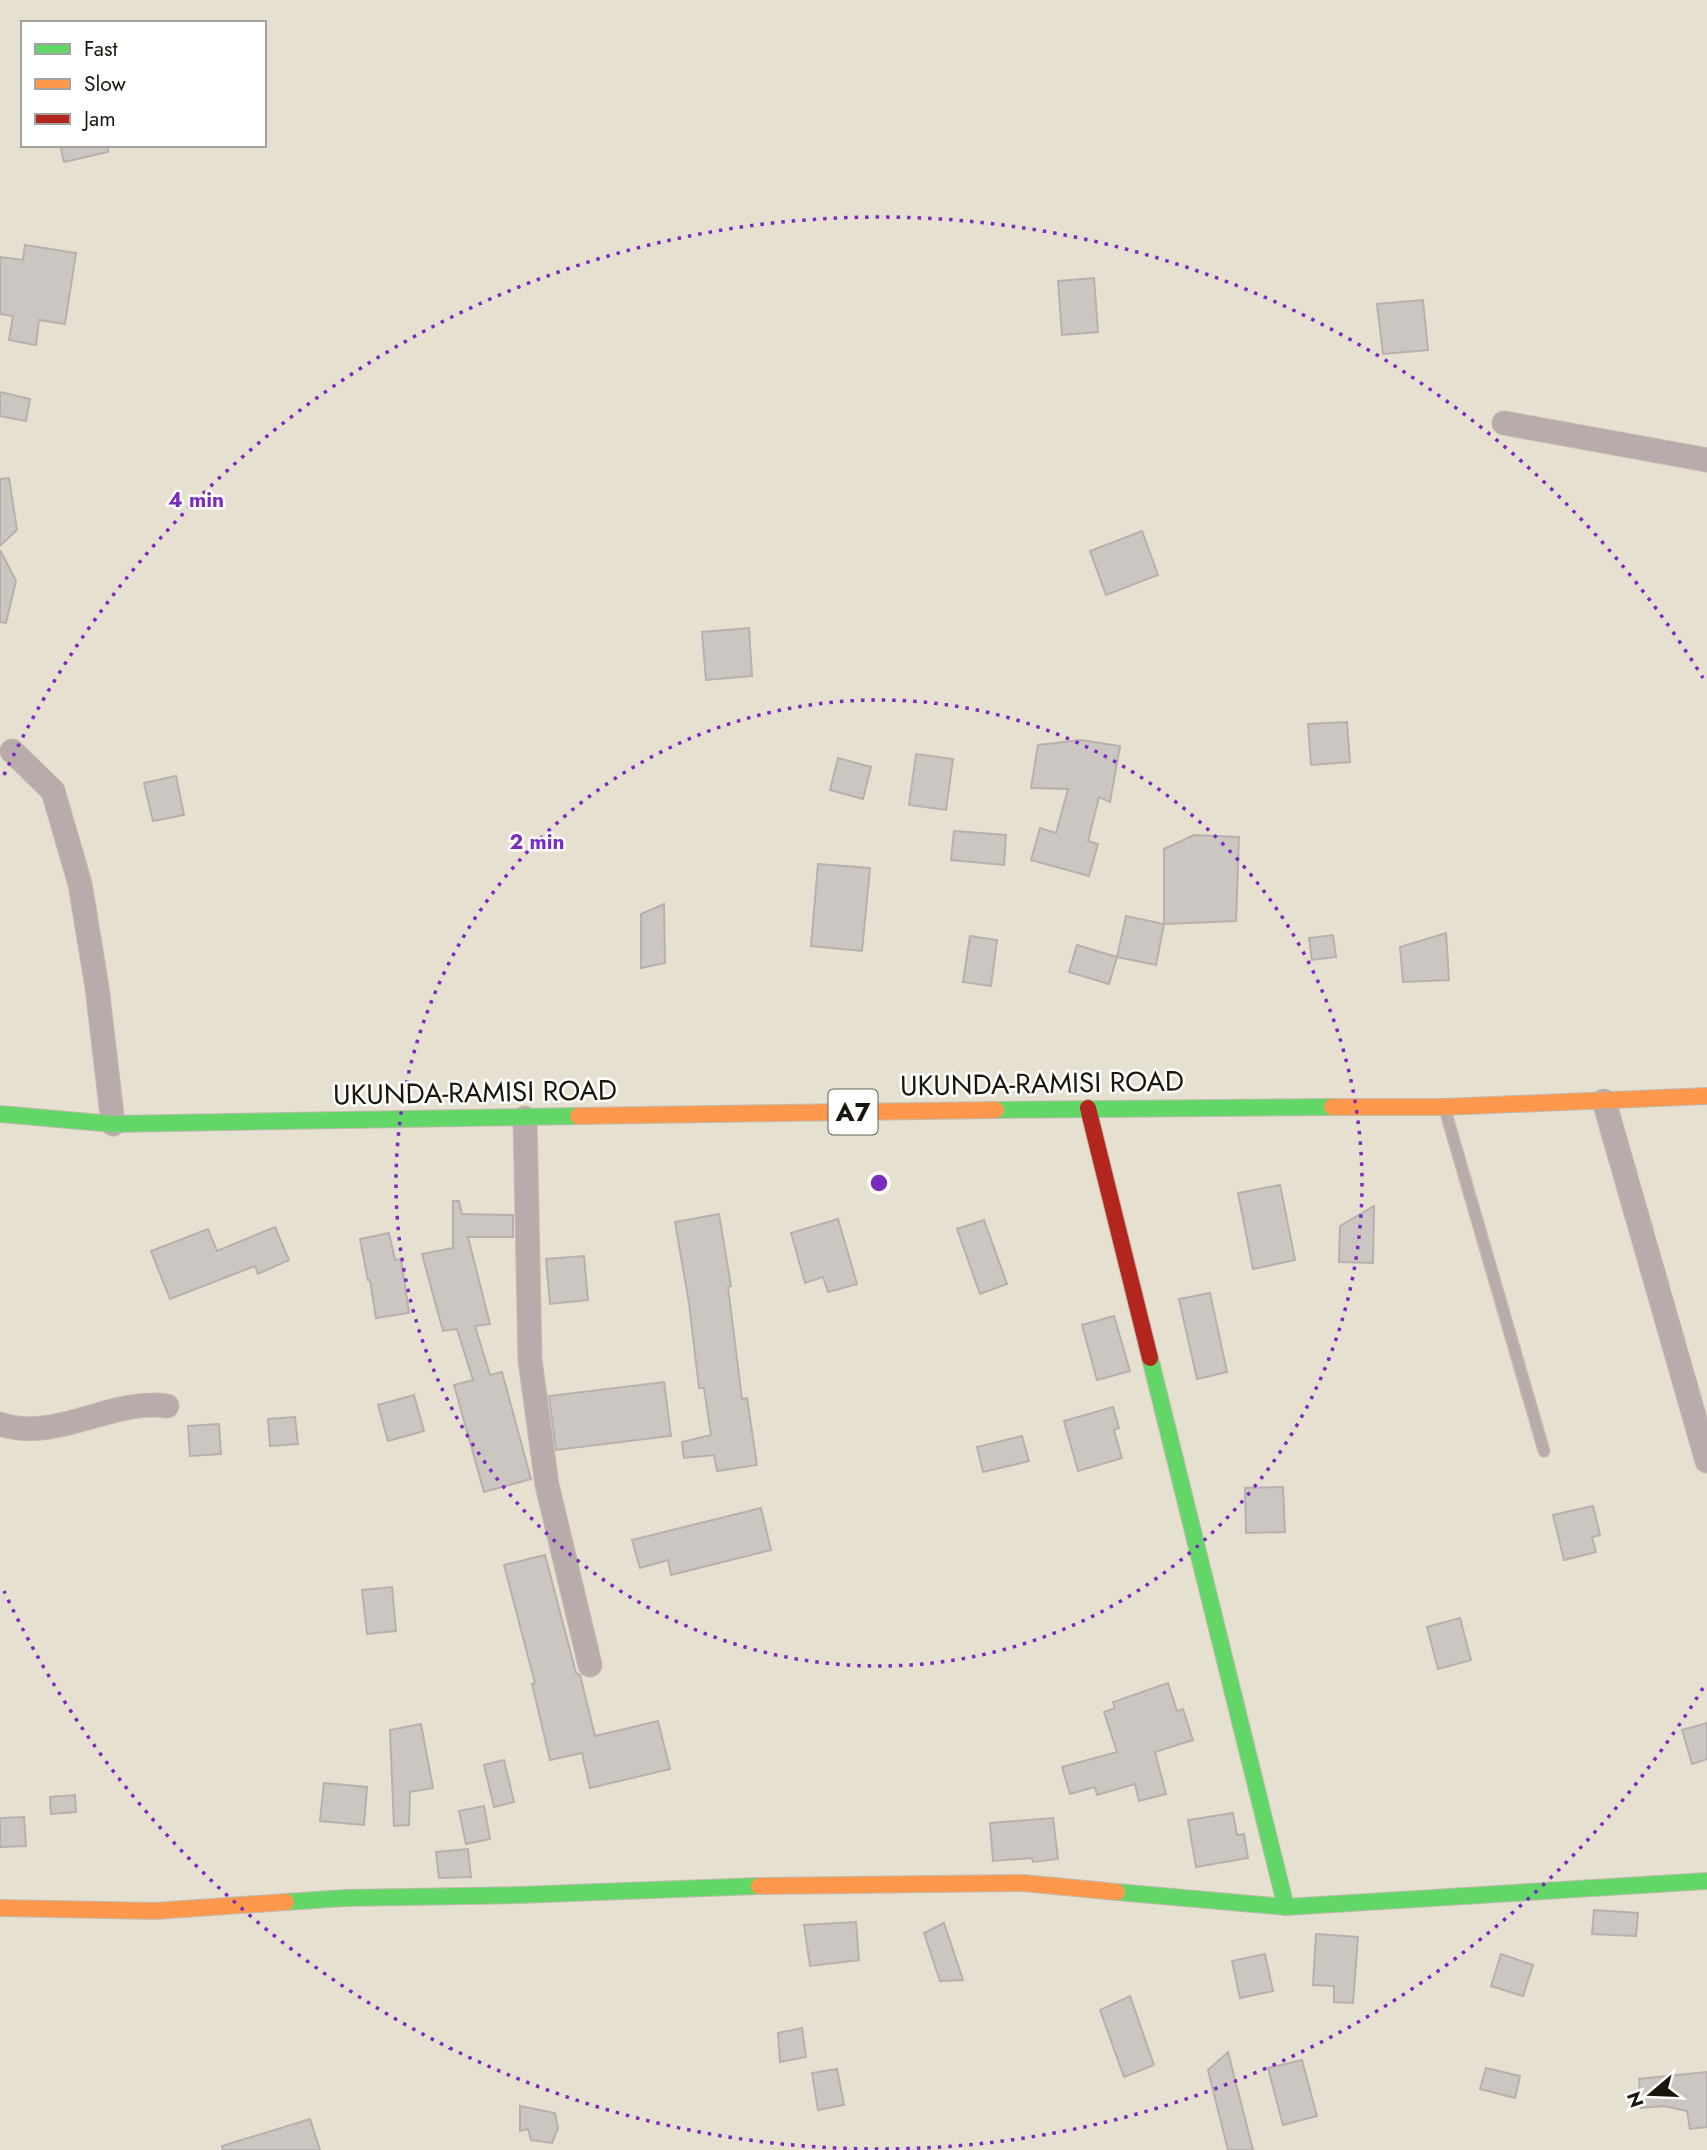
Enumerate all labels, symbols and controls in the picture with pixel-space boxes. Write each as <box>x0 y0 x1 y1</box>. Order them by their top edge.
legend <box>21 21 266 147</box>
text: Fast <box>84 34 117 64</box>
text: Slow <box>84 69 126 99</box>
text: Jam <box>81 104 116 134</box>
text: 4 min <box>168 485 224 515</box>
text: 2 min <box>509 827 565 857</box>
street label: UKUNDA-RAMISI ROAD <box>900 1061 1184 1106</box>
street label: UKUNDA-RAMISI ROAD <box>333 1070 617 1115</box>
road number: A7 <box>828 1090 878 1134</box>
centre of rings <box>867 1171 891 1195</box>
north arrow <box>1616 2059 1686 2129</box>
text: N <box>1620 2088 1651 2111</box>

